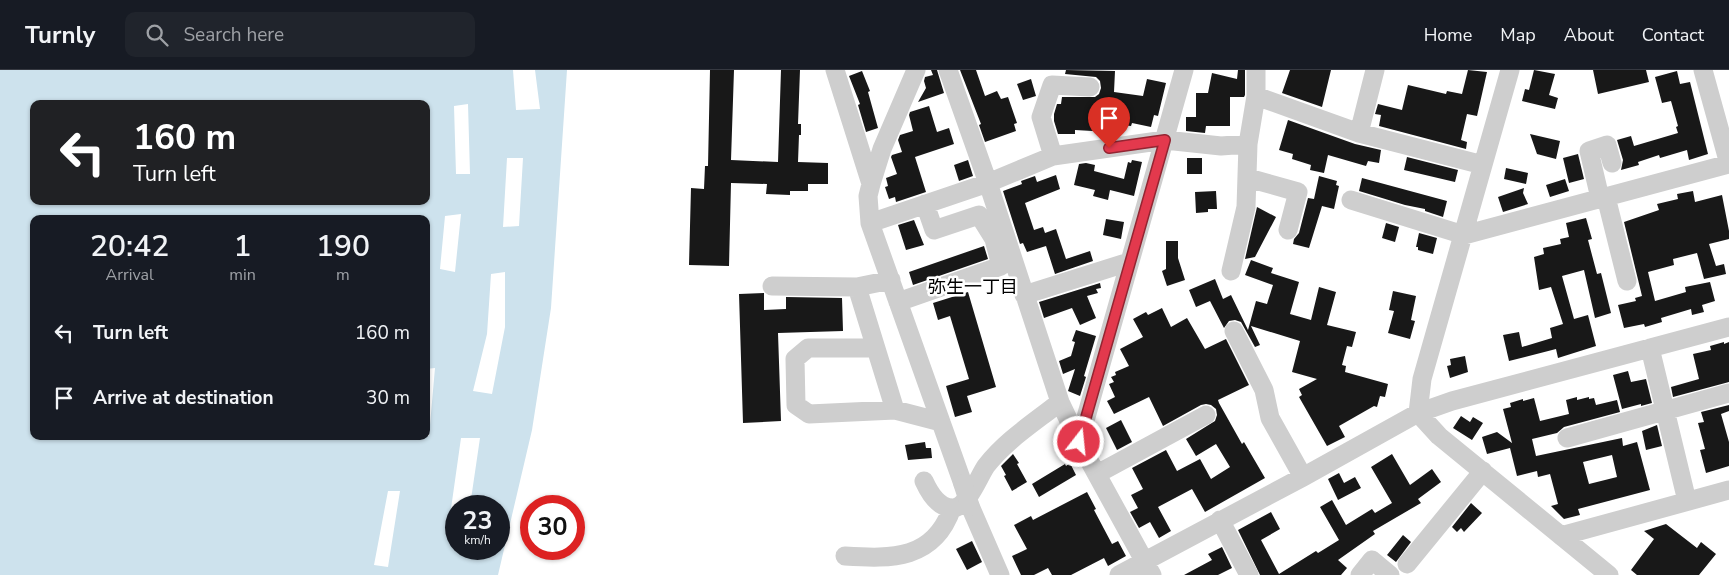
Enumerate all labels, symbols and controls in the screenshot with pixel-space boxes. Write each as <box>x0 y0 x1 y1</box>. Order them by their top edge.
search box <box>125 12 475 57</box>
text: Turnly <box>25 19 95 51</box>
icon: search <box>143 21 171 49</box>
text: Search here <box>183 22 284 48</box>
text: Home <box>1424 23 1472 47</box>
text: Map <box>1500 23 1536 47</box>
text: About <box>1564 23 1614 47</box>
text: Contact <box>1642 23 1704 47</box>
pin <box>1088 97 1130 148</box>
icon: arrive <box>1095 104 1123 132</box>
text: 160 m <box>133 114 236 161</box>
icon: left <box>50 120 115 185</box>
text: Turn left <box>133 159 216 189</box>
text: 20:42 <box>90 226 169 267</box>
text: 1 <box>234 226 252 267</box>
text: 190 <box>316 226 370 267</box>
text: Arrival <box>106 264 154 286</box>
text: min <box>229 264 256 286</box>
text: m <box>336 264 350 286</box>
district label: 弥生一丁目 <box>928 275 1018 299</box>
icon: left <box>50 319 78 347</box>
text: Turn left <box>93 320 168 346</box>
text: 160 m <box>355 320 410 346</box>
icon: arrive <box>50 384 78 412</box>
text: Arrive at destination <box>93 385 274 411</box>
text: 30 m <box>366 385 410 411</box>
position arrow <box>1052 415 1104 467</box>
speed limit sign: 30 <box>520 495 585 560</box>
text: 23 <box>462 504 493 538</box>
text: km/h <box>464 532 491 548</box>

